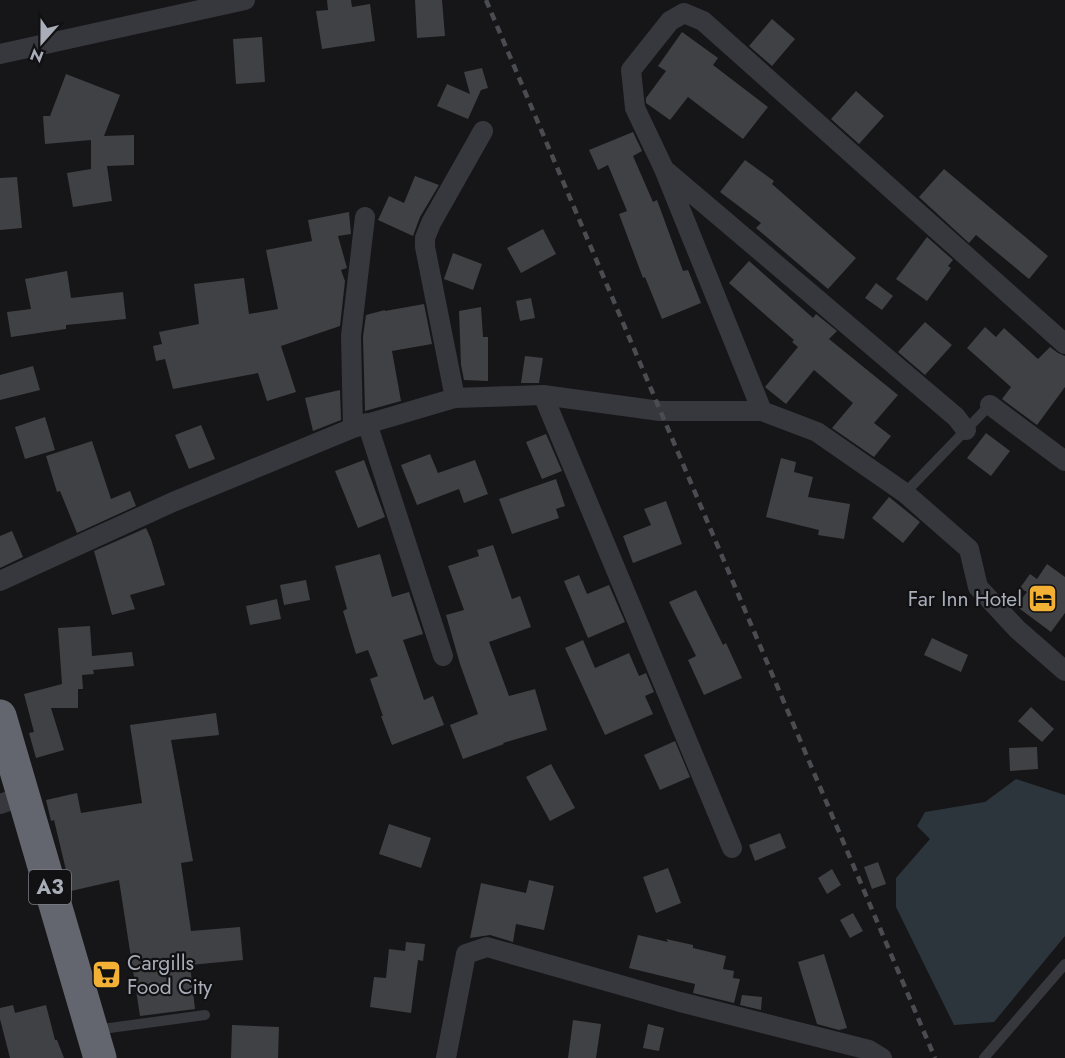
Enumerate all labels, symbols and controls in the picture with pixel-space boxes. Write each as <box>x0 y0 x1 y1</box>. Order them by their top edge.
north arrow <box>12 12 72 72</box>
text: N <box>27 43 47 69</box>
hotel icon: Far Inn Hotel <box>1027 583 1059 615</box>
place label: Far Inn Hotel <box>908 584 1022 614</box>
road number: A3 <box>29 870 71 904</box>
place label: Cargills Food City <box>127 948 213 1002</box>
supermarket icon: Cargills Food City <box>90 959 122 991</box>

